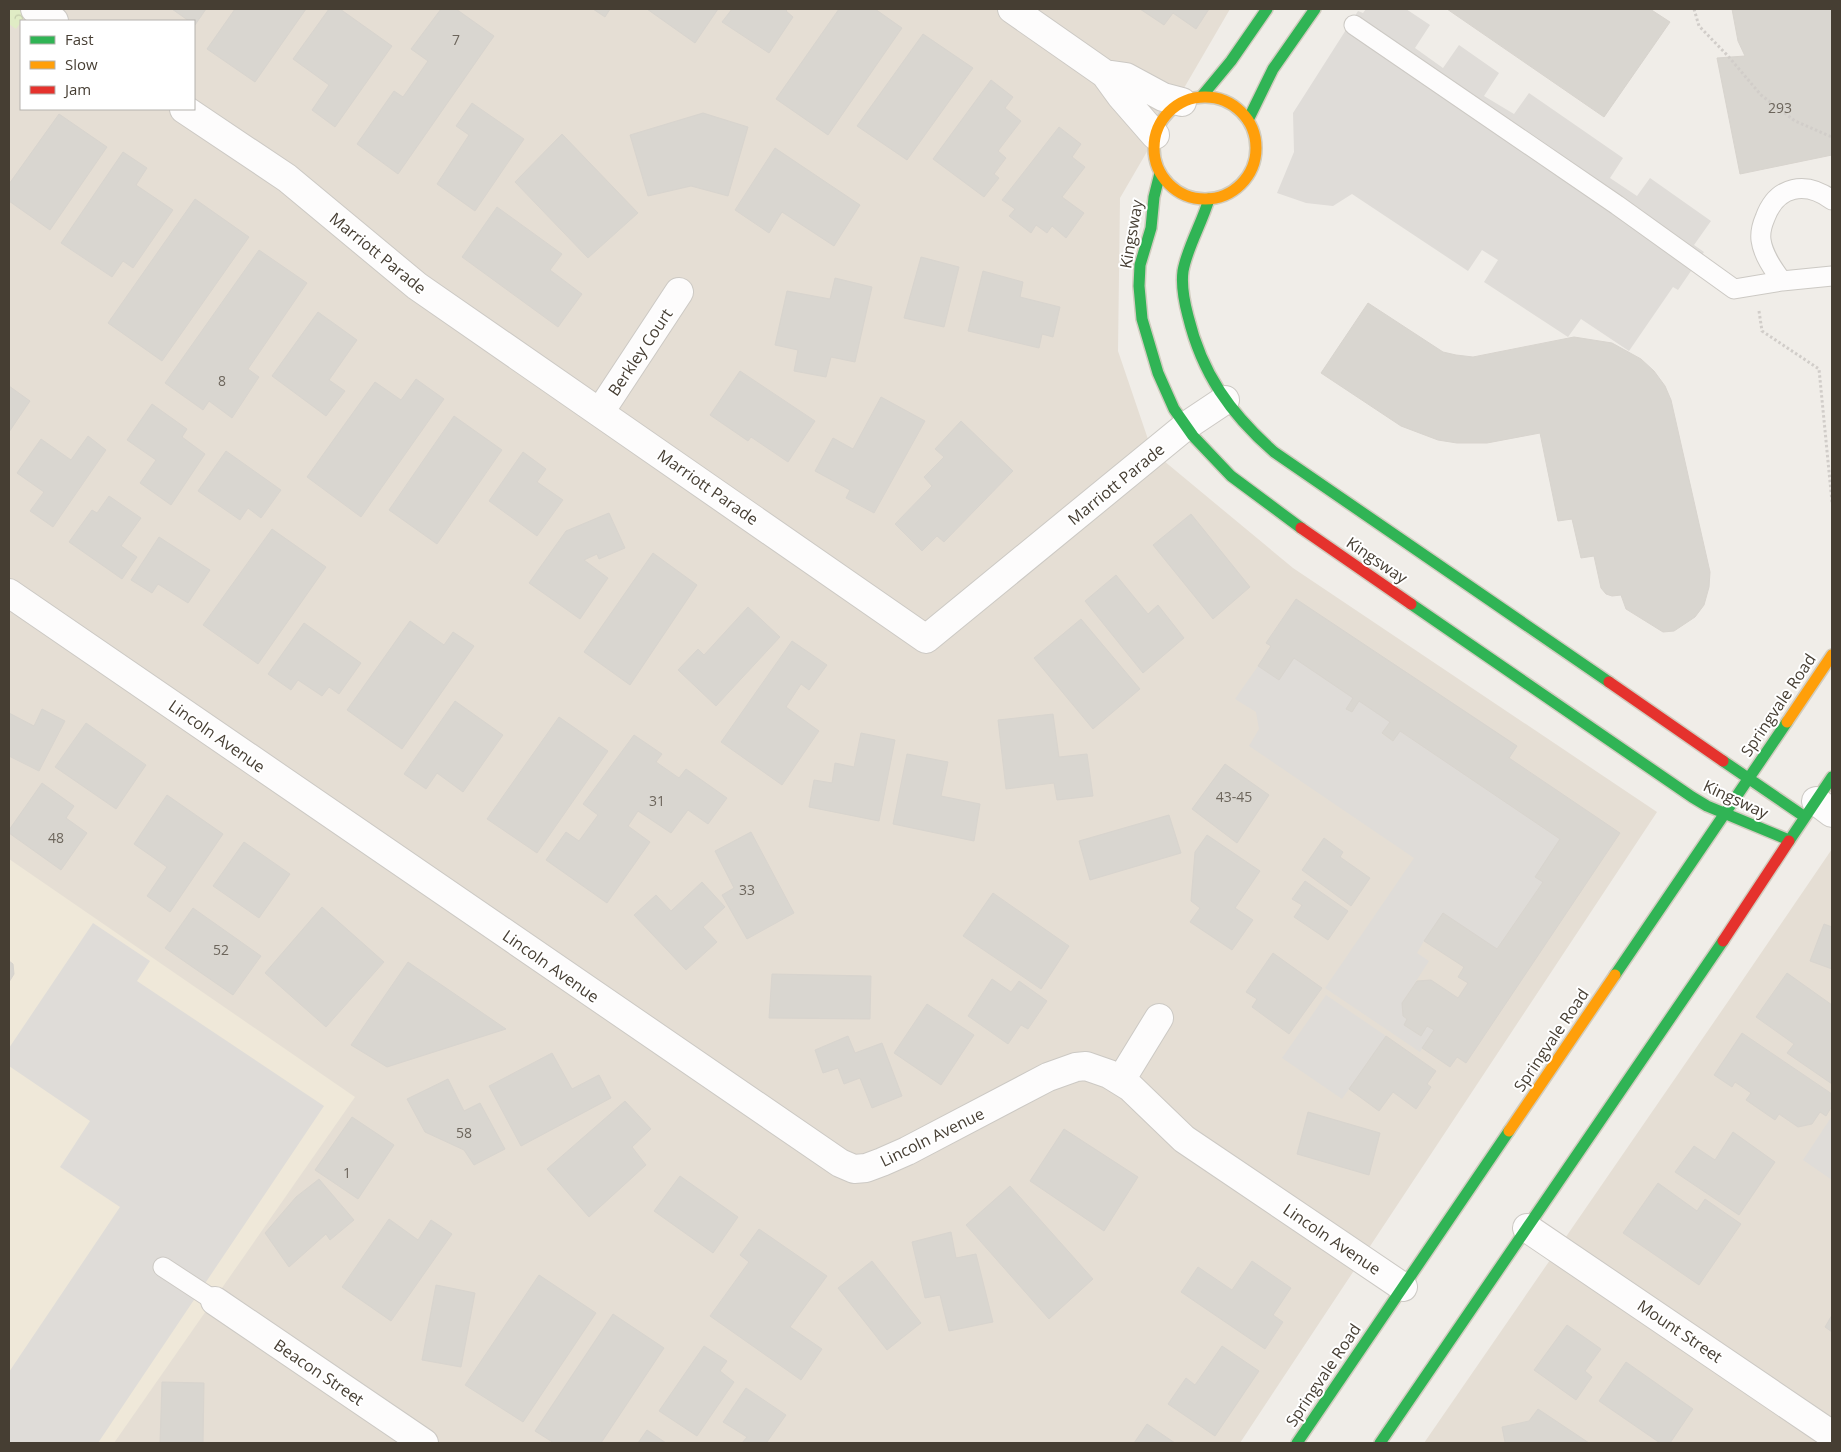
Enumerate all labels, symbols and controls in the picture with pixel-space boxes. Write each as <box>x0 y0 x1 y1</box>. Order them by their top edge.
legend <box>20 20 195 110</box>
text: Fast <box>65 29 94 49</box>
house number: 7 <box>452 30 460 49</box>
text: Slow <box>65 54 98 74</box>
text: Jam <box>63 79 91 99</box>
house number: 293 <box>1768 98 1792 117</box>
street label: Kingsway <box>1114 197 1148 270</box>
street label: Marriott Parade <box>325 207 431 299</box>
street label: Berkley Court <box>603 304 678 400</box>
house number: 8 <box>218 371 226 390</box>
street label: Marriott Parade <box>1063 438 1169 530</box>
street label: Marriott Parade <box>653 444 763 530</box>
street label: Kingsway <box>1342 532 1413 589</box>
street label: Springvale Road <box>1735 649 1821 761</box>
street label: Lincoln Avenue <box>164 695 270 777</box>
street label: Kingsway <box>1700 774 1773 824</box>
house number: 43-45 <box>1216 787 1252 806</box>
house number: 31 <box>649 791 665 810</box>
house number: 48 <box>48 828 64 847</box>
house number: 33 <box>739 880 755 899</box>
street label: Lincoln Avenue <box>498 925 604 1007</box>
house number: 52 <box>213 940 229 959</box>
street label: Springvale Road <box>1508 984 1594 1096</box>
street label: Lincoln Avenue <box>876 1102 988 1172</box>
house number: 58 <box>456 1123 472 1142</box>
house number: 1 <box>343 1163 351 1182</box>
street label: Lincoln Avenue <box>1279 1198 1385 1280</box>
street label: Mount Street <box>1633 1294 1727 1368</box>
street label: Springvale Road <box>1280 1319 1366 1431</box>
street label: Beacon Street <box>270 1334 369 1410</box>

